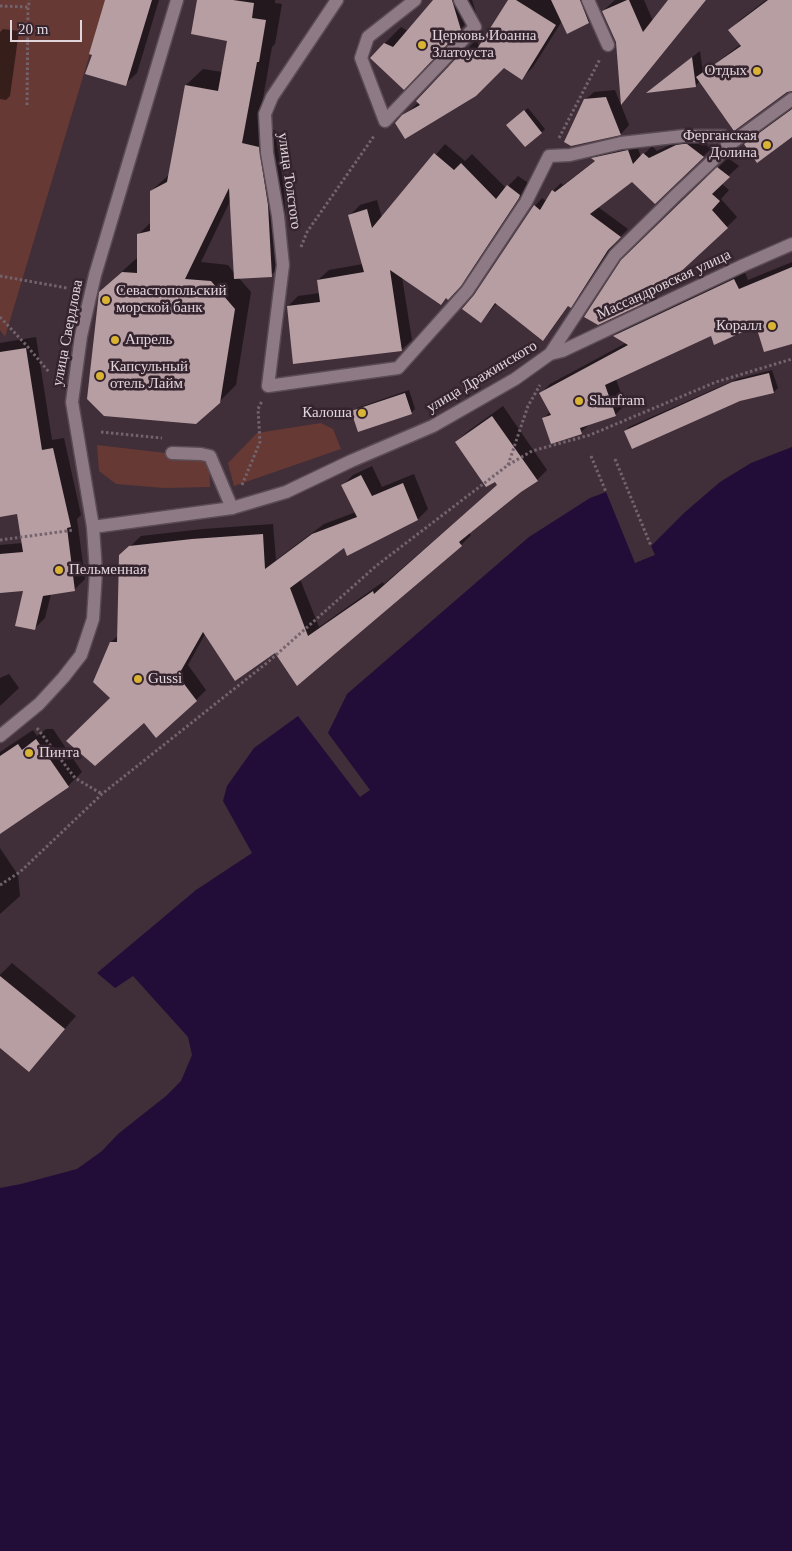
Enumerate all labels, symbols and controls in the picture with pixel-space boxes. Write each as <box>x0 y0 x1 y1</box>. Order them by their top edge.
scale bar <box>12 10 85 42</box>
text: 20 m <box>18 21 48 37</box>
place label: Церковь Иоанна Златоуста <box>432 27 536 62</box>
marker: Церковь Иоанна Златоуста <box>416 39 428 51</box>
place label: Отдых <box>705 62 747 80</box>
marker: Отдых <box>751 65 763 77</box>
place label: Ферганская Долина <box>683 127 757 162</box>
street label: улица Толстого <box>273 132 305 230</box>
marker: Ферганская Долина <box>761 139 773 151</box>
street label: Массандровская улица <box>594 246 734 324</box>
street label: улица Свердлова <box>49 278 87 388</box>
place label: Севастопольский морской банк <box>116 282 227 317</box>
marker: Севастопольский морской банк <box>100 294 112 306</box>
place label: Коралл <box>716 317 762 335</box>
marker: Коралл <box>766 320 778 332</box>
place label: Апрель <box>125 331 172 349</box>
marker: Апрель <box>109 334 121 346</box>
street label: улица Дражинского <box>424 337 540 417</box>
place label: Капсульный отель Лайм <box>110 358 188 393</box>
marker: Капсульный отель Лайм <box>94 370 106 382</box>
place label: Sharfram <box>589 392 645 410</box>
marker: Sharfram <box>573 395 585 407</box>
place label: Калоша <box>302 404 352 422</box>
marker: Калоша <box>356 407 368 419</box>
place label: Пельменная <box>69 561 147 579</box>
marker: Пельменная <box>53 564 65 576</box>
place label: Gussi <box>148 670 182 688</box>
marker: Gussi <box>132 673 144 685</box>
place label: Пинта <box>39 744 79 762</box>
marker: Пинта <box>23 747 35 759</box>

